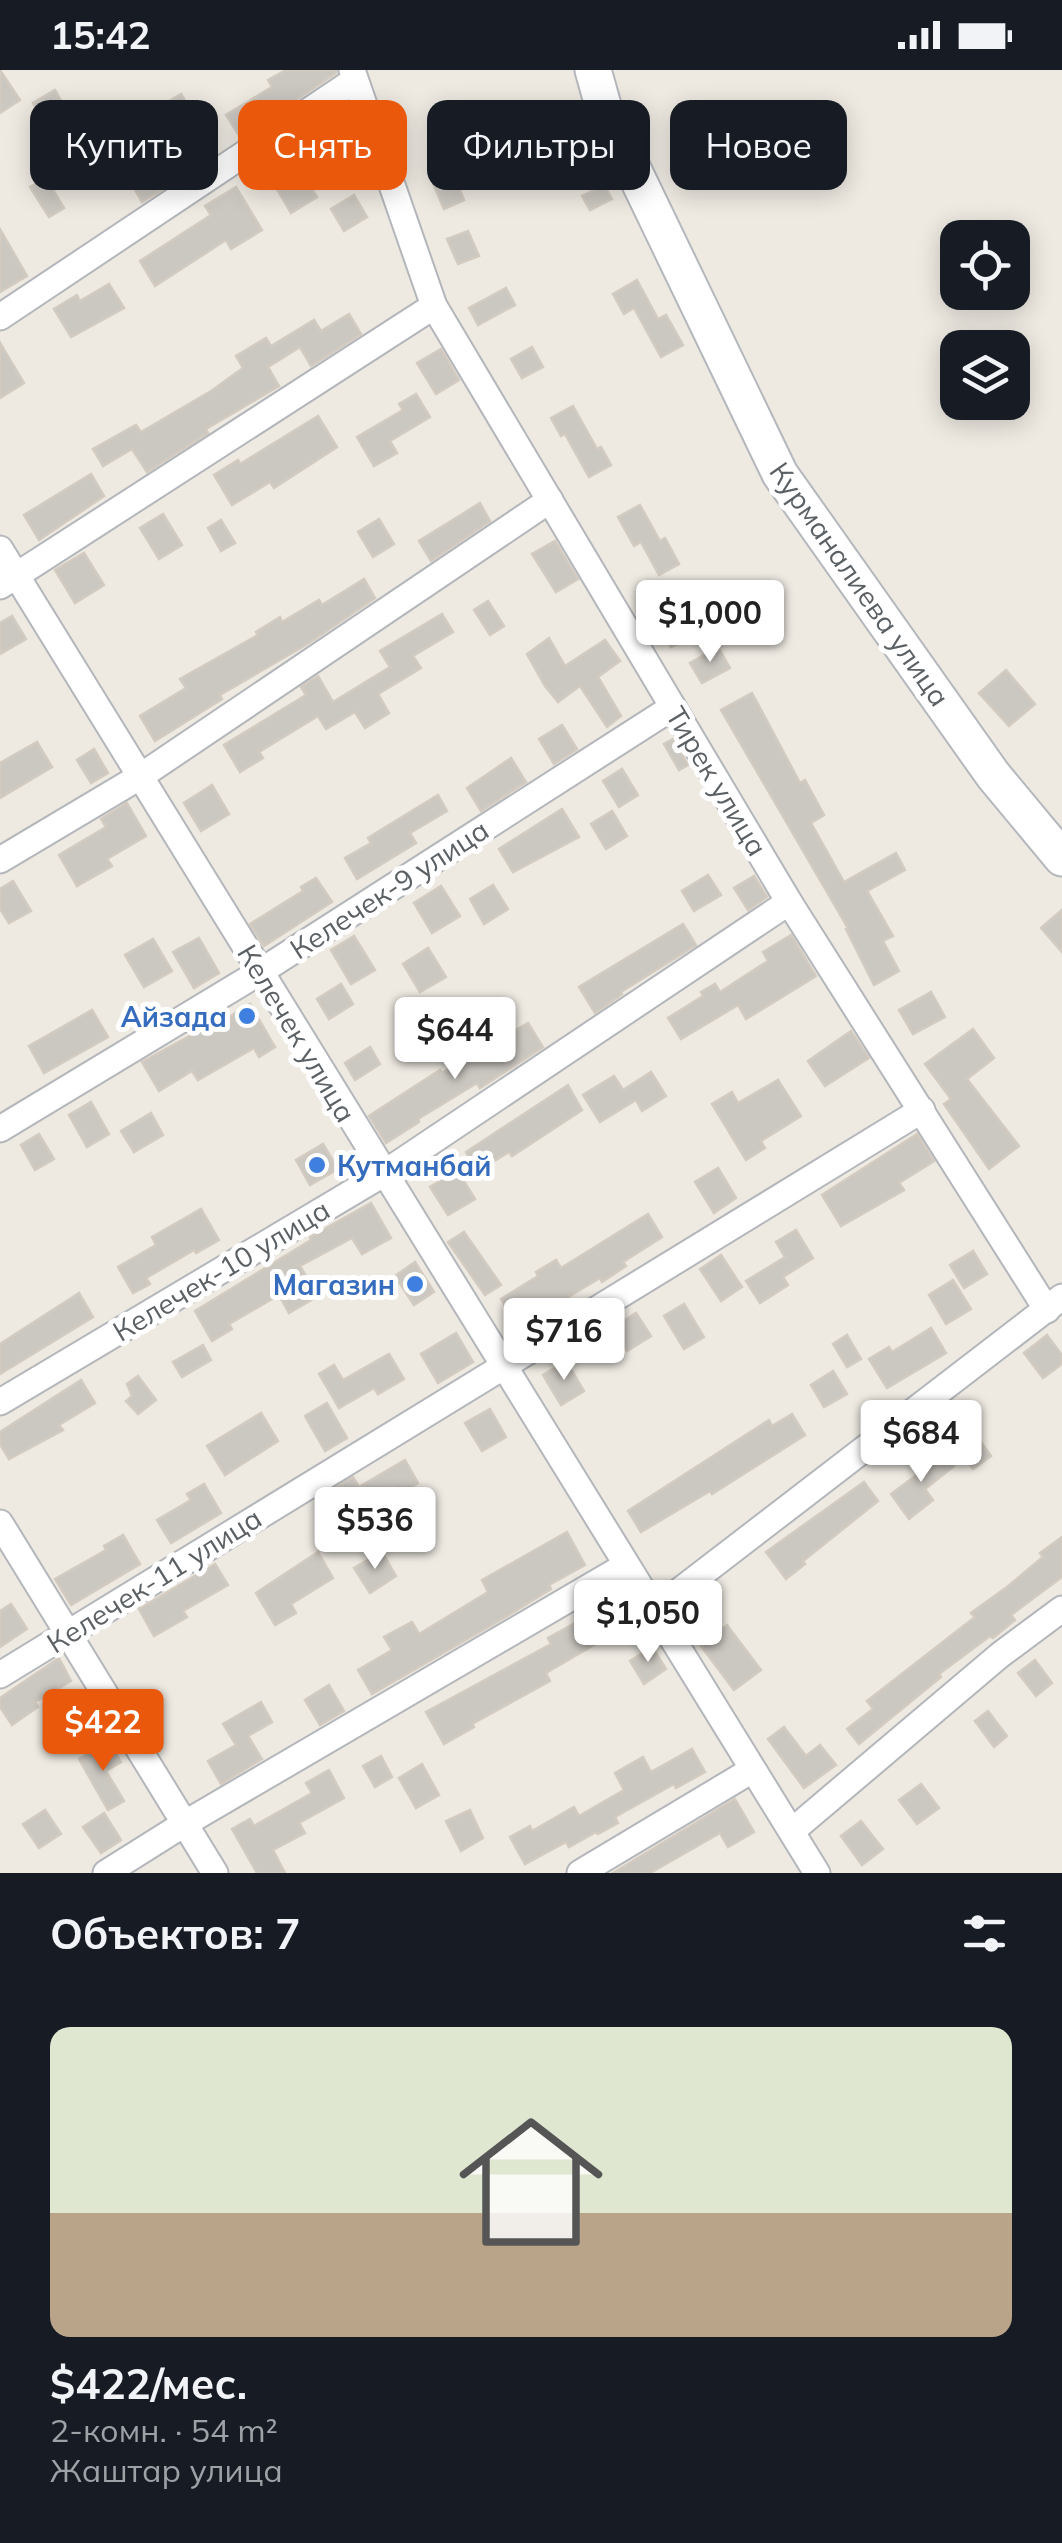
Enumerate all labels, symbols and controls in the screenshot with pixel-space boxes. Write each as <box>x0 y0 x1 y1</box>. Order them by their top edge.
text: 15:42 <box>50 11 151 59</box>
chip: Купить <box>30 100 218 190</box>
chip: Снять <box>238 100 407 190</box>
chip: Фильтры <box>427 100 650 190</box>
chip: Новое <box>670 100 847 190</box>
map controls <box>940 220 1030 420</box>
button: locate <box>940 220 1030 310</box>
button: layers <box>940 330 1030 420</box>
street label: Курманалиева улица <box>763 455 957 713</box>
pin: $1,000 <box>629 580 791 665</box>
text: $1,000 <box>658 592 762 632</box>
street label: Тирек улица <box>659 700 775 862</box>
street label: Келечек-9 улица <box>283 812 495 966</box>
street label: Келечек улица <box>230 938 364 1128</box>
pin: $644 <box>396 997 514 1082</box>
place label: Айзада <box>121 999 227 1034</box>
marker: Айзада <box>236 1005 258 1027</box>
text: $644 <box>417 1009 493 1049</box>
place label: Кутманбай <box>337 1148 492 1183</box>
marker: Кутманбай <box>306 1154 328 1176</box>
street label: Келечек-10 улица <box>106 1192 336 1348</box>
place label: Магазин <box>273 1267 395 1302</box>
marker: Магазин <box>404 1273 426 1295</box>
pin: $716 <box>505 1298 623 1383</box>
text: $716 <box>526 1310 602 1350</box>
pin: $684 <box>862 1400 980 1485</box>
text: $684 <box>883 1412 959 1452</box>
pin: $536 <box>316 1487 434 1572</box>
text: $536 <box>337 1499 413 1539</box>
street label: Келечек-11 улица <box>40 1500 268 1660</box>
pin: $1,050 <box>567 1580 729 1665</box>
text: $1,050 <box>596 1592 700 1632</box>
pin: $422 <box>44 1689 162 1774</box>
text: $422 <box>65 1701 141 1741</box>
icon: filters <box>957 1906 1012 1961</box>
text: Объектов: 7 <box>50 1907 300 1960</box>
icon: home <box>441 2092 621 2272</box>
text: $422/мес. <box>50 2357 247 2410</box>
text: 2-комн. · 54 m² <box>50 2410 278 2450</box>
text: Жаштар улица <box>50 2450 283 2490</box>

